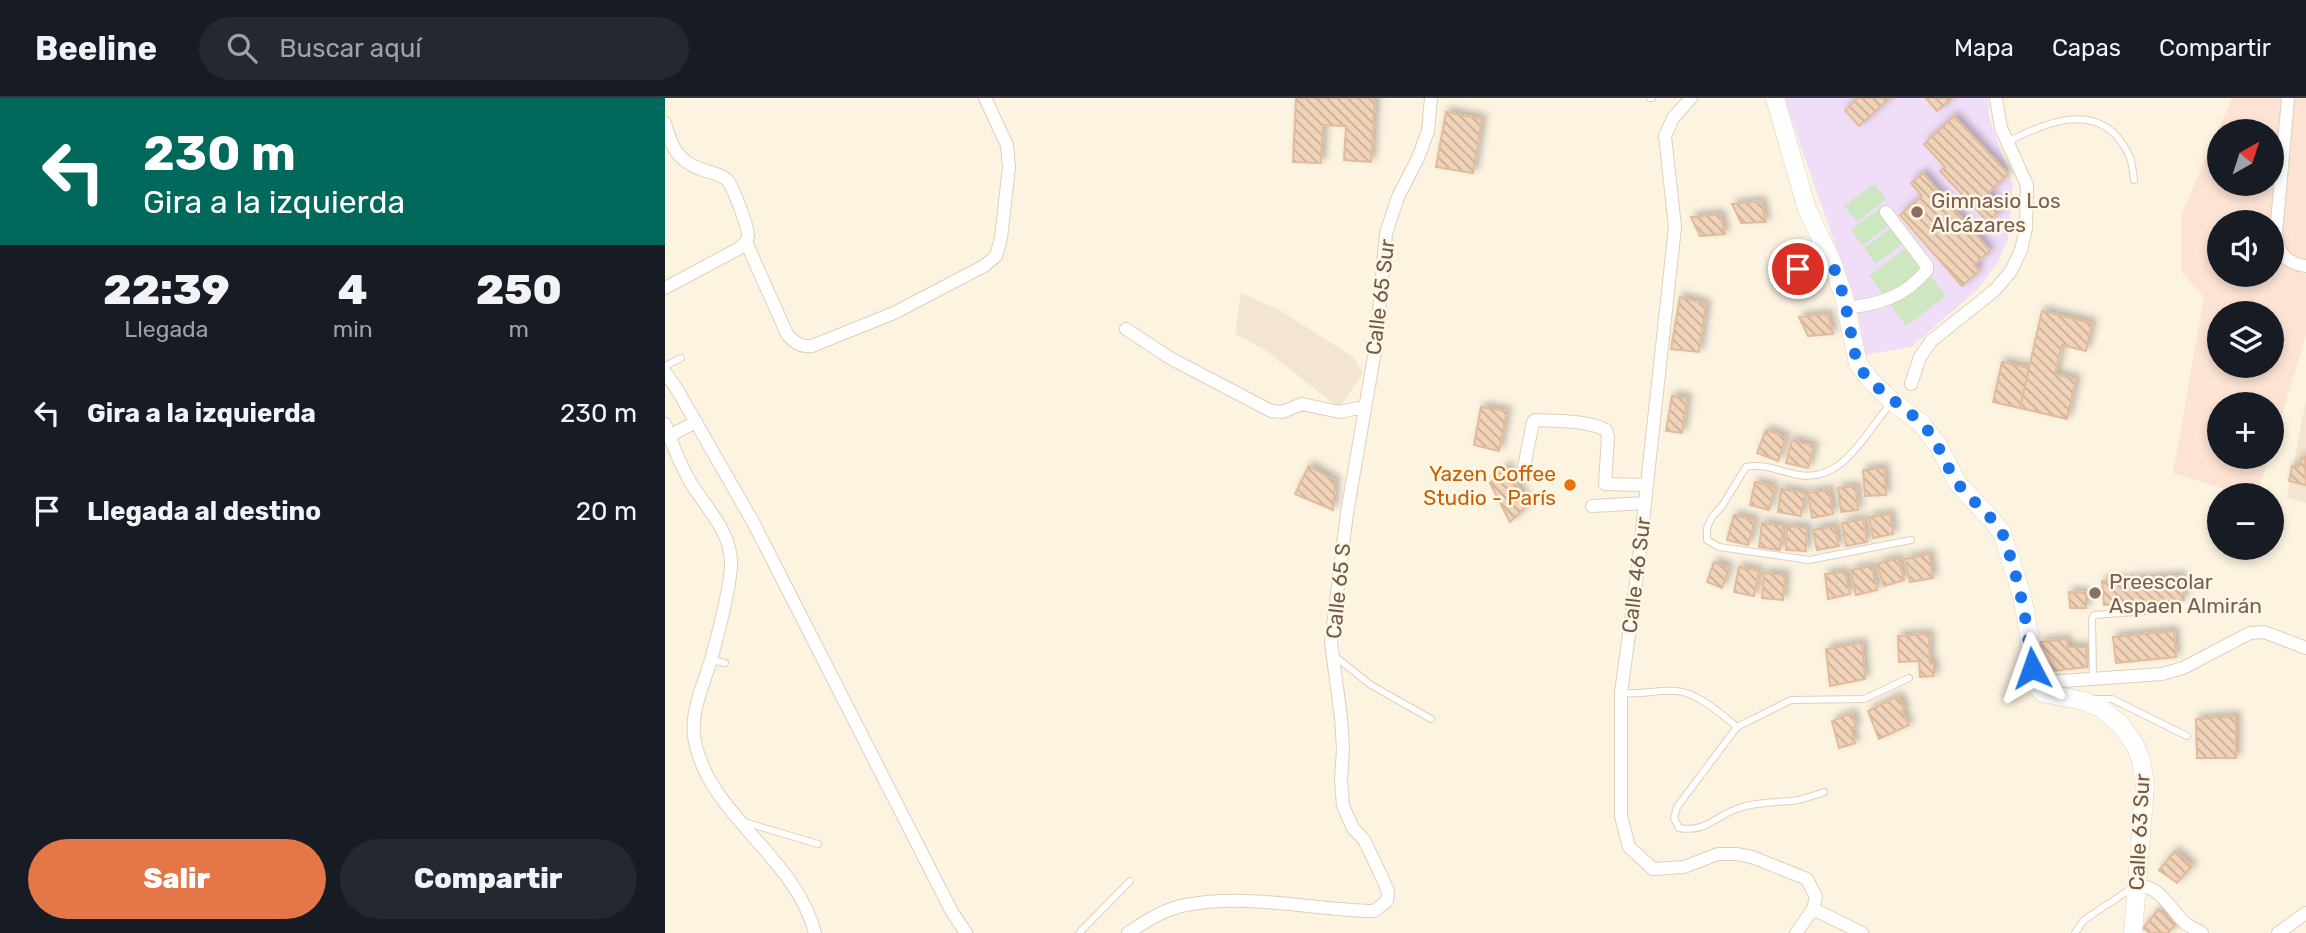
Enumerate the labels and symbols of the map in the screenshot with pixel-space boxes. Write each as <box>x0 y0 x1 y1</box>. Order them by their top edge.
north arrow <box>2207 119 2284 196</box>
place label: Gimnasio Los Alcázares <box>1931 188 2061 237</box>
marker: Gimnasio Los Alcázares <box>1909 204 1925 220</box>
street label: Calle 65 Sur <box>1360 238 1400 356</box>
pin <box>1768 239 1828 299</box>
place label: Yazen Coffee Studio - París <box>1423 461 1556 510</box>
marker: Yazen Coffee Studio - París <box>1562 477 1578 493</box>
street label: Calle 46 Sur <box>1616 515 1656 635</box>
street label: Calle 65 S <box>1321 542 1355 640</box>
place label: Preescolar Aspaen Almirán <box>2109 569 2262 618</box>
marker: Preescolar Aspaen Almirán <box>2087 585 2103 601</box>
position arrow <box>1995 631 2069 705</box>
street label: Calle 63 Sur <box>2123 773 2155 891</box>

